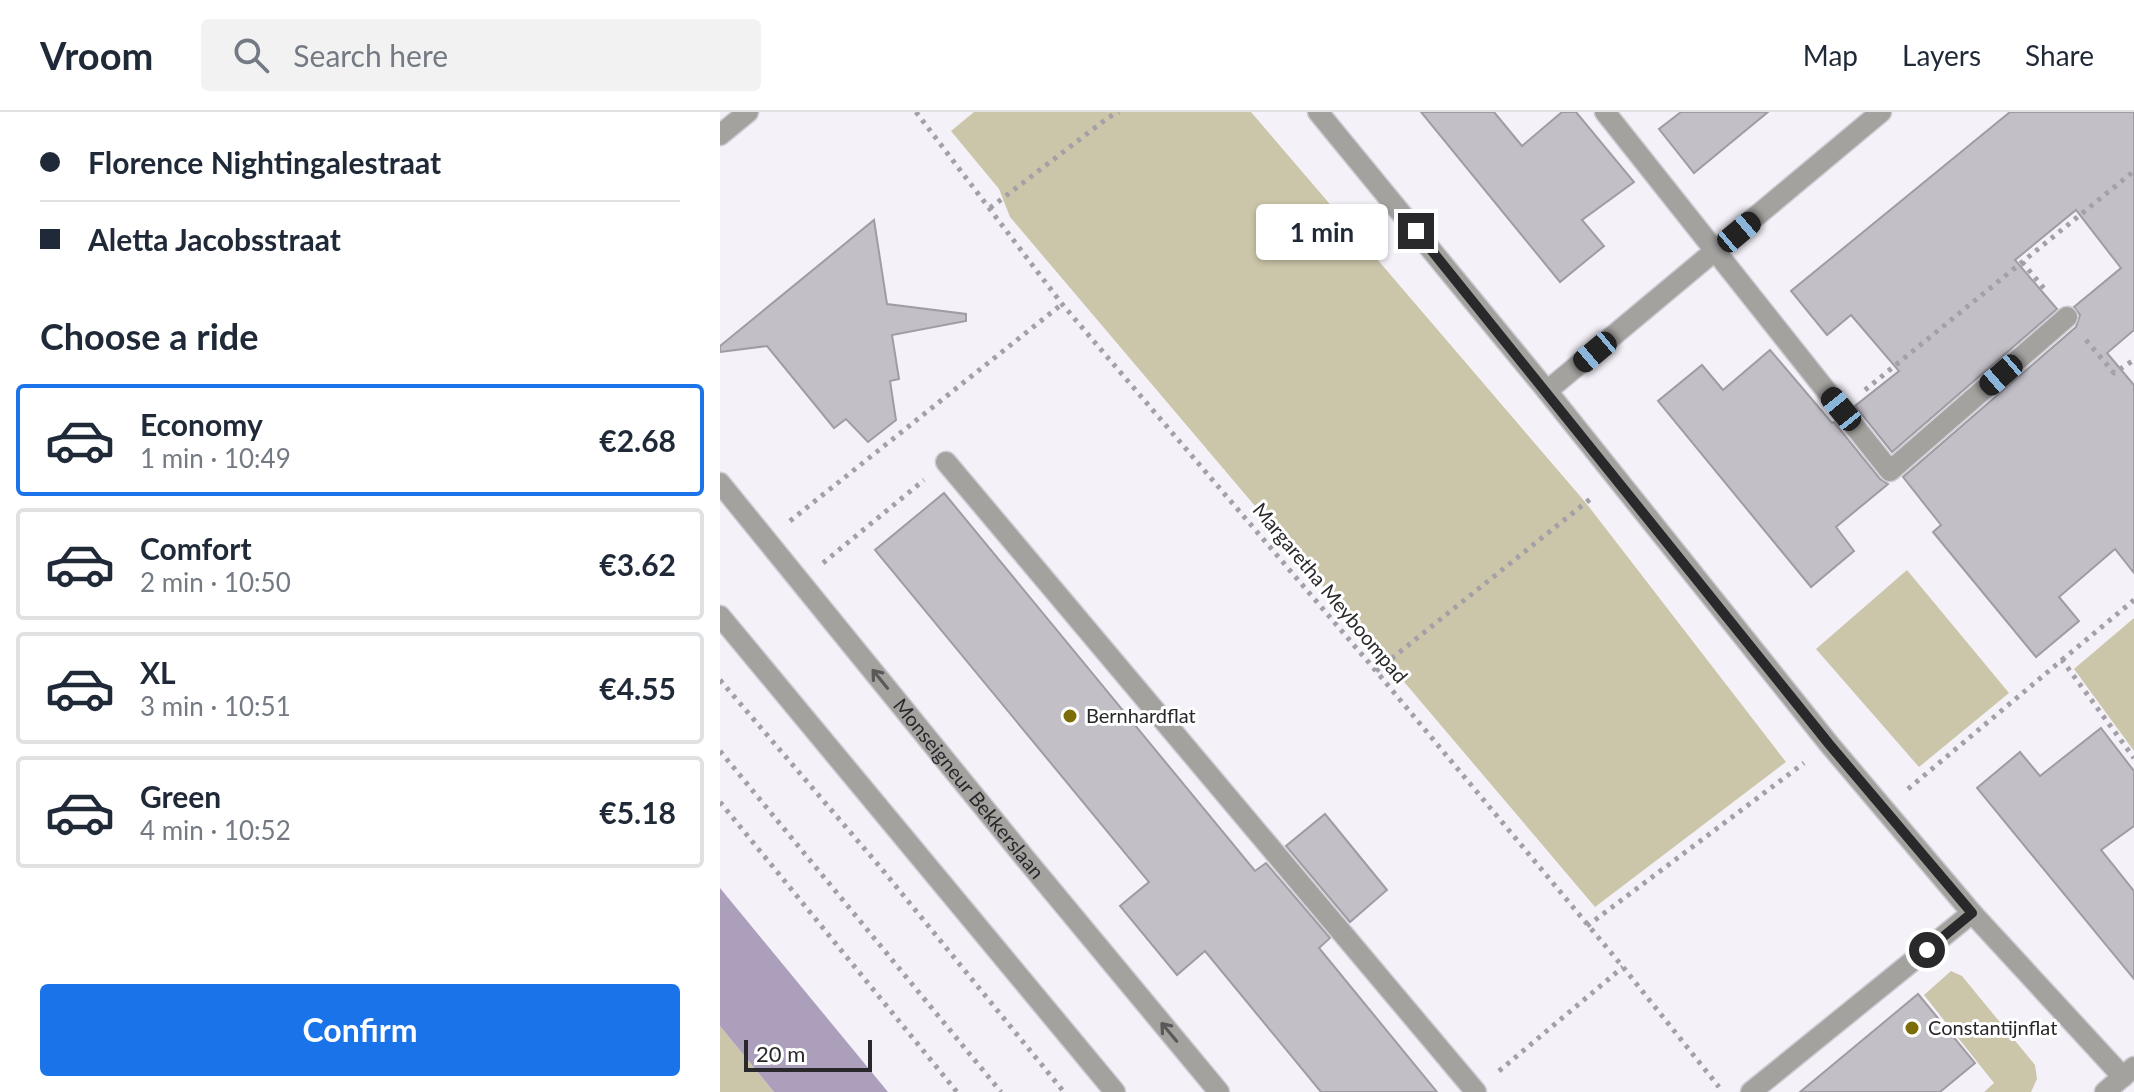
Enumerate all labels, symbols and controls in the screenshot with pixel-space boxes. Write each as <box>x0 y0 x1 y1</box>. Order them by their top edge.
search box <box>201 19 761 91</box>
text: Vroom <box>40 32 153 78</box>
icon: search <box>229 33 273 77</box>
text: Search here <box>293 37 448 73</box>
text: Map <box>1803 38 1858 72</box>
text: Layers <box>1902 38 1981 72</box>
text: Share <box>2025 38 2094 72</box>
text: Florence Nightingalestraat <box>88 144 441 180</box>
callout: 1 min <box>1256 203 1388 259</box>
car <box>1713 207 1765 257</box>
route end <box>1398 213 1434 249</box>
text: 1 min <box>1290 216 1354 248</box>
text: Aletta Jacobsstraat <box>88 221 341 257</box>
text: Choose a ride <box>40 314 259 358</box>
car <box>1569 327 1621 377</box>
car <box>1975 350 2027 400</box>
car <box>1817 383 1865 435</box>
icon: car <box>44 404 116 476</box>
text: Economy <box>140 406 263 442</box>
text: €2.68 <box>599 422 676 458</box>
text: 1 min · 10:49 <box>140 442 291 474</box>
street label: Margaretha Meyboompad <box>1248 497 1413 687</box>
icon: car <box>44 528 116 600</box>
text: Comfort <box>140 530 252 566</box>
text: €3.62 <box>599 546 676 582</box>
text: 2 min · 10:50 <box>140 566 291 598</box>
icon: car <box>44 652 116 724</box>
text: XL <box>140 654 176 690</box>
one-way arrow <box>871 669 889 690</box>
text: €4.55 <box>599 670 676 706</box>
text: 3 min · 10:51 <box>140 690 291 722</box>
street label: Monseigneur Bekkerslaan <box>889 693 1050 883</box>
place label: Bernhardflat <box>1086 703 1196 727</box>
marker: Bernhardflat <box>1061 707 1079 725</box>
icon: car <box>44 776 116 848</box>
text: Green <box>140 778 221 814</box>
text: €5.18 <box>599 794 676 830</box>
text: 4 min · 10:52 <box>140 814 291 846</box>
route start <box>1909 932 1945 968</box>
button: Confirm <box>40 984 680 1076</box>
place label: Constantijnflat <box>1928 1015 2057 1039</box>
marker: Constantijnflat <box>1903 1019 1921 1037</box>
one-way arrow <box>1160 1022 1178 1043</box>
scale bar <box>744 1036 872 1072</box>
text: 20 m <box>756 1040 805 1067</box>

